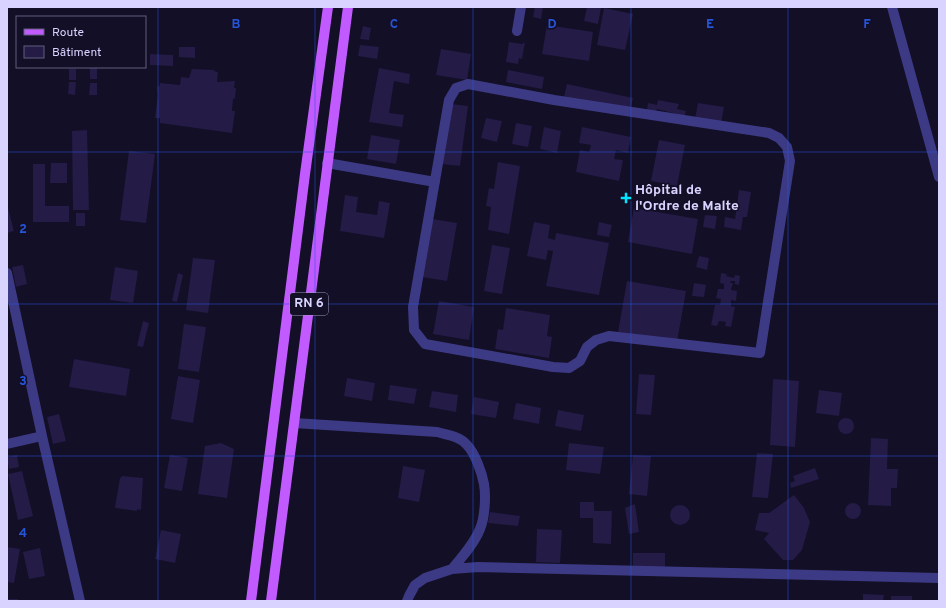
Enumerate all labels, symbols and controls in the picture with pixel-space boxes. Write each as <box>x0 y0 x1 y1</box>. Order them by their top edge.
legend <box>16 16 146 68</box>
text: B <box>232 17 241 33</box>
text: C <box>390 17 398 33</box>
text: D <box>547 17 557 33</box>
text: E <box>706 17 714 33</box>
text: F <box>863 17 871 33</box>
text: Route <box>52 25 84 41</box>
text: Bâtiment <box>52 45 102 61</box>
place label: Hôpital de l'Ordre de Malte <box>635 182 739 215</box>
marker: Hôpital de l'Ordre de Malte <box>620 192 632 204</box>
text: 2 <box>19 222 27 238</box>
road number: RN 6 <box>290 293 328 315</box>
text: 3 <box>19 374 27 390</box>
text: 4 <box>19 526 27 542</box>

